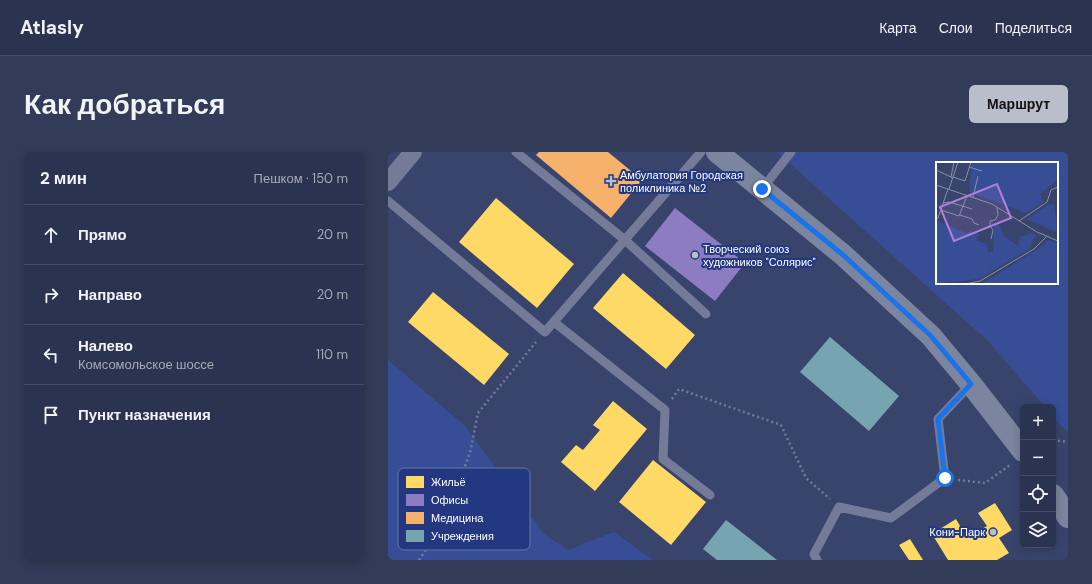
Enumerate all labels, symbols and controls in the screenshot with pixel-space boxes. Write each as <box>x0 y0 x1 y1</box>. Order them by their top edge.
text: Atlasly <box>20 15 84 40</box>
text: Карта <box>879 19 917 37</box>
text: Слои <box>939 19 973 37</box>
text: Поделиться <box>995 19 1072 37</box>
button: Маршрут <box>969 85 1068 123</box>
text: Как добраться <box>24 86 225 123</box>
inset map <box>936 162 1058 284</box>
text: 2 мин <box>40 167 87 189</box>
place label: Амбулатория Городская поликлиника №2 <box>620 168 743 195</box>
text: Пешком · 150 m <box>254 170 348 187</box>
marker: Амбулатория Городская поликлиника №2 <box>605 175 617 187</box>
route end <box>753 180 771 198</box>
icon: ahead <box>40 224 62 246</box>
text: Прямо <box>78 225 127 245</box>
text: 20 m <box>317 226 348 243</box>
place label: Творческий союз художников "Солярис" <box>703 242 816 269</box>
marker: Творческий союз художников "Солярис" <box>690 250 700 260</box>
icon: right <box>40 284 62 306</box>
text: Направо <box>78 285 142 305</box>
text: 20 m <box>317 286 348 303</box>
text: Налево <box>78 336 133 356</box>
icon: left <box>40 344 62 366</box>
text: 110 m <box>316 346 348 363</box>
text: Комсомольское шоссе <box>78 356 214 373</box>
icon: arrive <box>40 404 62 426</box>
map controls <box>1020 404 1056 548</box>
button: + <box>1020 404 1056 440</box>
text: Пункт назначения <box>78 405 211 425</box>
button: − <box>1020 440 1056 476</box>
legend <box>398 468 530 550</box>
route start <box>936 469 954 487</box>
text: Жильё <box>431 475 466 489</box>
button: locate <box>1020 476 1056 512</box>
text: Офисы <box>431 493 468 507</box>
text: Медицина <box>431 511 484 525</box>
button: layers <box>1020 512 1056 548</box>
place label: Кони-Парк <box>929 525 985 539</box>
marker: Кони-Парк <box>988 527 998 537</box>
text: Учреждения <box>431 529 494 543</box>

